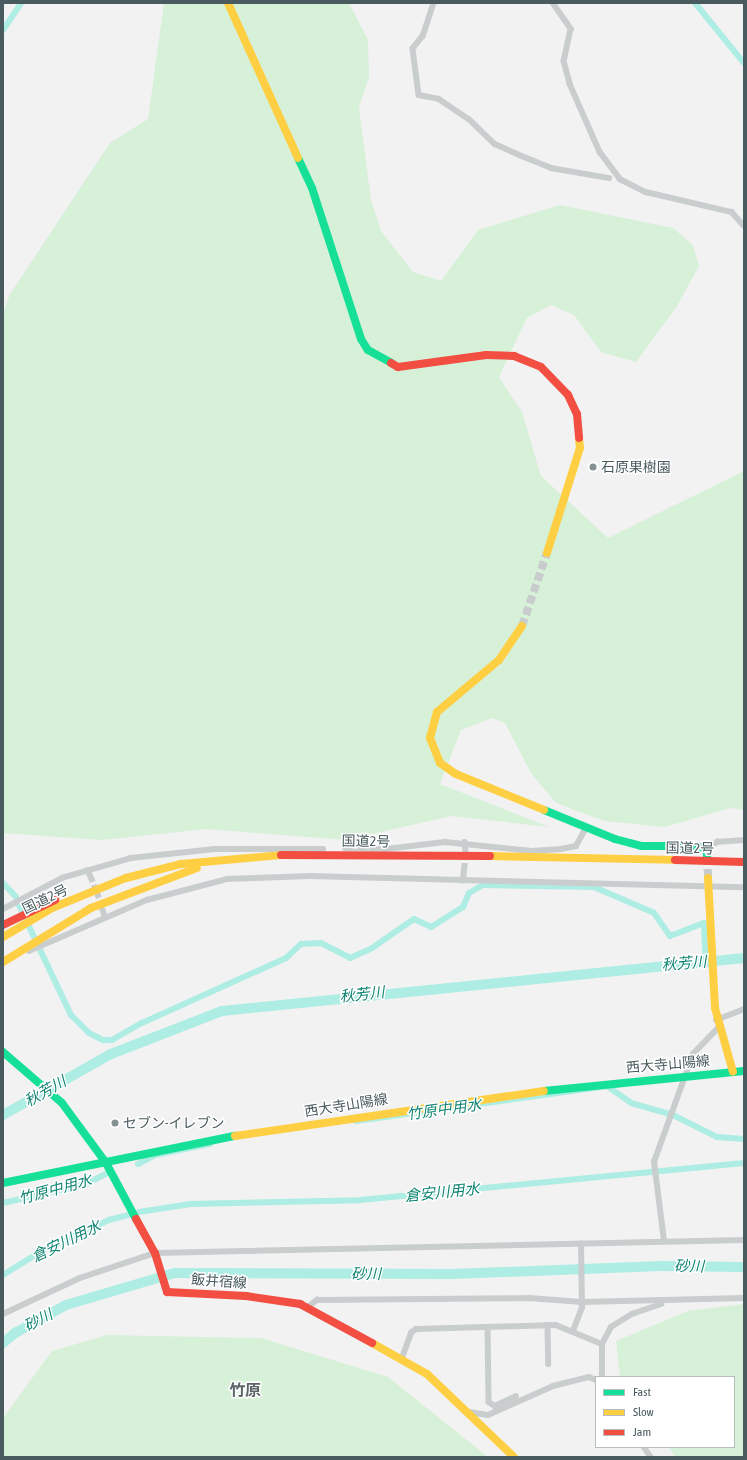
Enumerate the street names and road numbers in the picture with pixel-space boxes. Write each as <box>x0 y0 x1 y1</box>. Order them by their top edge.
street label: 国道2号 <box>342 832 390 850</box>
street label: 国道2号 <box>666 839 714 857</box>
street label: 国道2号 <box>19 881 71 917</box>
street label: 西大寺山陽線 <box>625 1052 711 1076</box>
street label: 西大寺山陽線 <box>303 1090 389 1120</box>
street label: 飯井宿線 <box>190 1271 248 1291</box>

